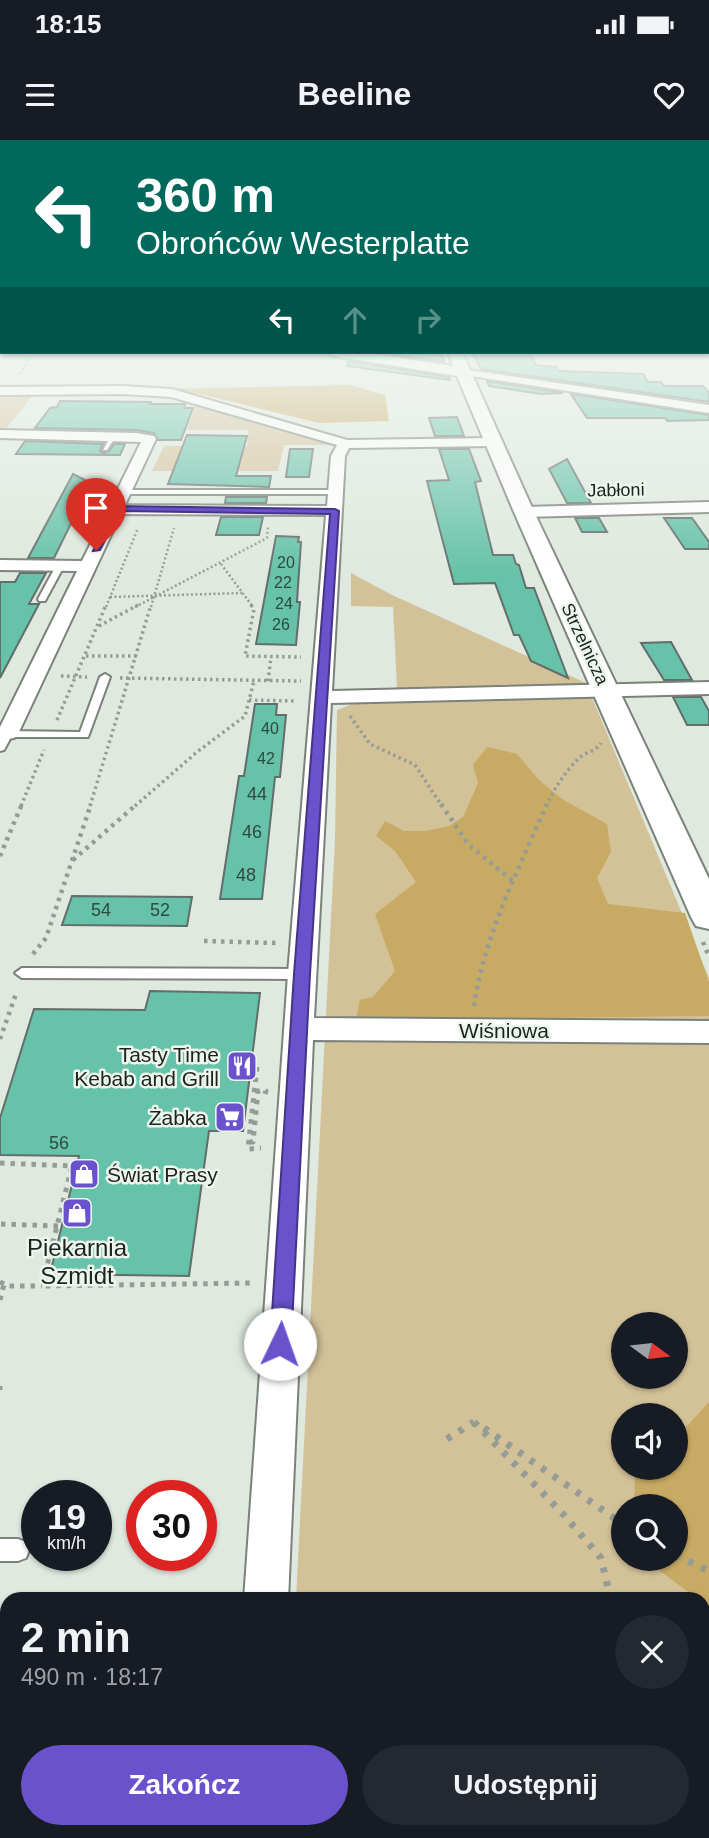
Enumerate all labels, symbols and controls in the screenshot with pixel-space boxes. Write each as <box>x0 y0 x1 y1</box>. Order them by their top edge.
text: 18:15 <box>35 9 102 39</box>
icon: menu <box>21 76 59 114</box>
text: Beeline <box>298 76 411 112</box>
icon: heart <box>650 76 688 114</box>
icon: left <box>21 168 112 259</box>
text: 360 m <box>136 168 275 222</box>
text: Obrońców Westerplatte <box>136 225 470 261</box>
icon: left <box>263 301 301 339</box>
icon: ahead <box>336 301 374 339</box>
icon: right <box>409 301 447 339</box>
pin <box>66 478 126 550</box>
street label: Jabłoni <box>587 480 645 500</box>
icon: arrive <box>77 489 115 527</box>
house number: 20 <box>277 554 295 571</box>
house number: 22 <box>274 574 292 591</box>
house number: 24 <box>275 595 293 612</box>
street label: Strzelnicza <box>557 600 613 689</box>
house number: 26 <box>272 616 290 633</box>
house number: 40 <box>261 720 279 737</box>
house number: 42 <box>257 750 275 767</box>
house number: 44 <box>247 784 267 804</box>
house number: 46 <box>242 822 262 842</box>
house number: 48 <box>236 865 256 885</box>
house number: 54 <box>91 900 111 920</box>
house number: 52 <box>150 900 170 920</box>
street label: Wiśniowa <box>459 1019 549 1042</box>
place label: Tasty Time Kebab and Grill <box>74 1043 219 1090</box>
restaurant icon: Tasty Time Kebab and Grill <box>225 1049 259 1083</box>
supermarket icon: Żabka <box>213 1100 247 1134</box>
place label: Żabka <box>149 1106 207 1129</box>
house number: 56 <box>49 1133 69 1153</box>
shop icon: Świat Prasy <box>67 1157 101 1191</box>
place label: Świat Prasy <box>107 1163 218 1186</box>
shop icon: Piekarnia Szmidt <box>60 1196 94 1230</box>
place label: Piekarnia Szmidt <box>27 1234 128 1289</box>
position arrow <box>243 1307 317 1381</box>
north arrow <box>611 1312 688 1390</box>
map controls <box>611 1312 688 1571</box>
button: sound <box>611 1403 688 1480</box>
speed limit sign: 30 <box>126 1480 217 1571</box>
button: search <box>611 1494 688 1571</box>
text: 19 <box>47 1497 86 1536</box>
text: km/h <box>47 1533 86 1553</box>
text: 2 min <box>21 1614 131 1661</box>
button: close <box>615 1615 689 1689</box>
text: 490 m · 18:17 <box>21 1664 163 1690</box>
button: Zakończ <box>21 1745 348 1825</box>
button: Udostępnij <box>362 1745 689 1825</box>

